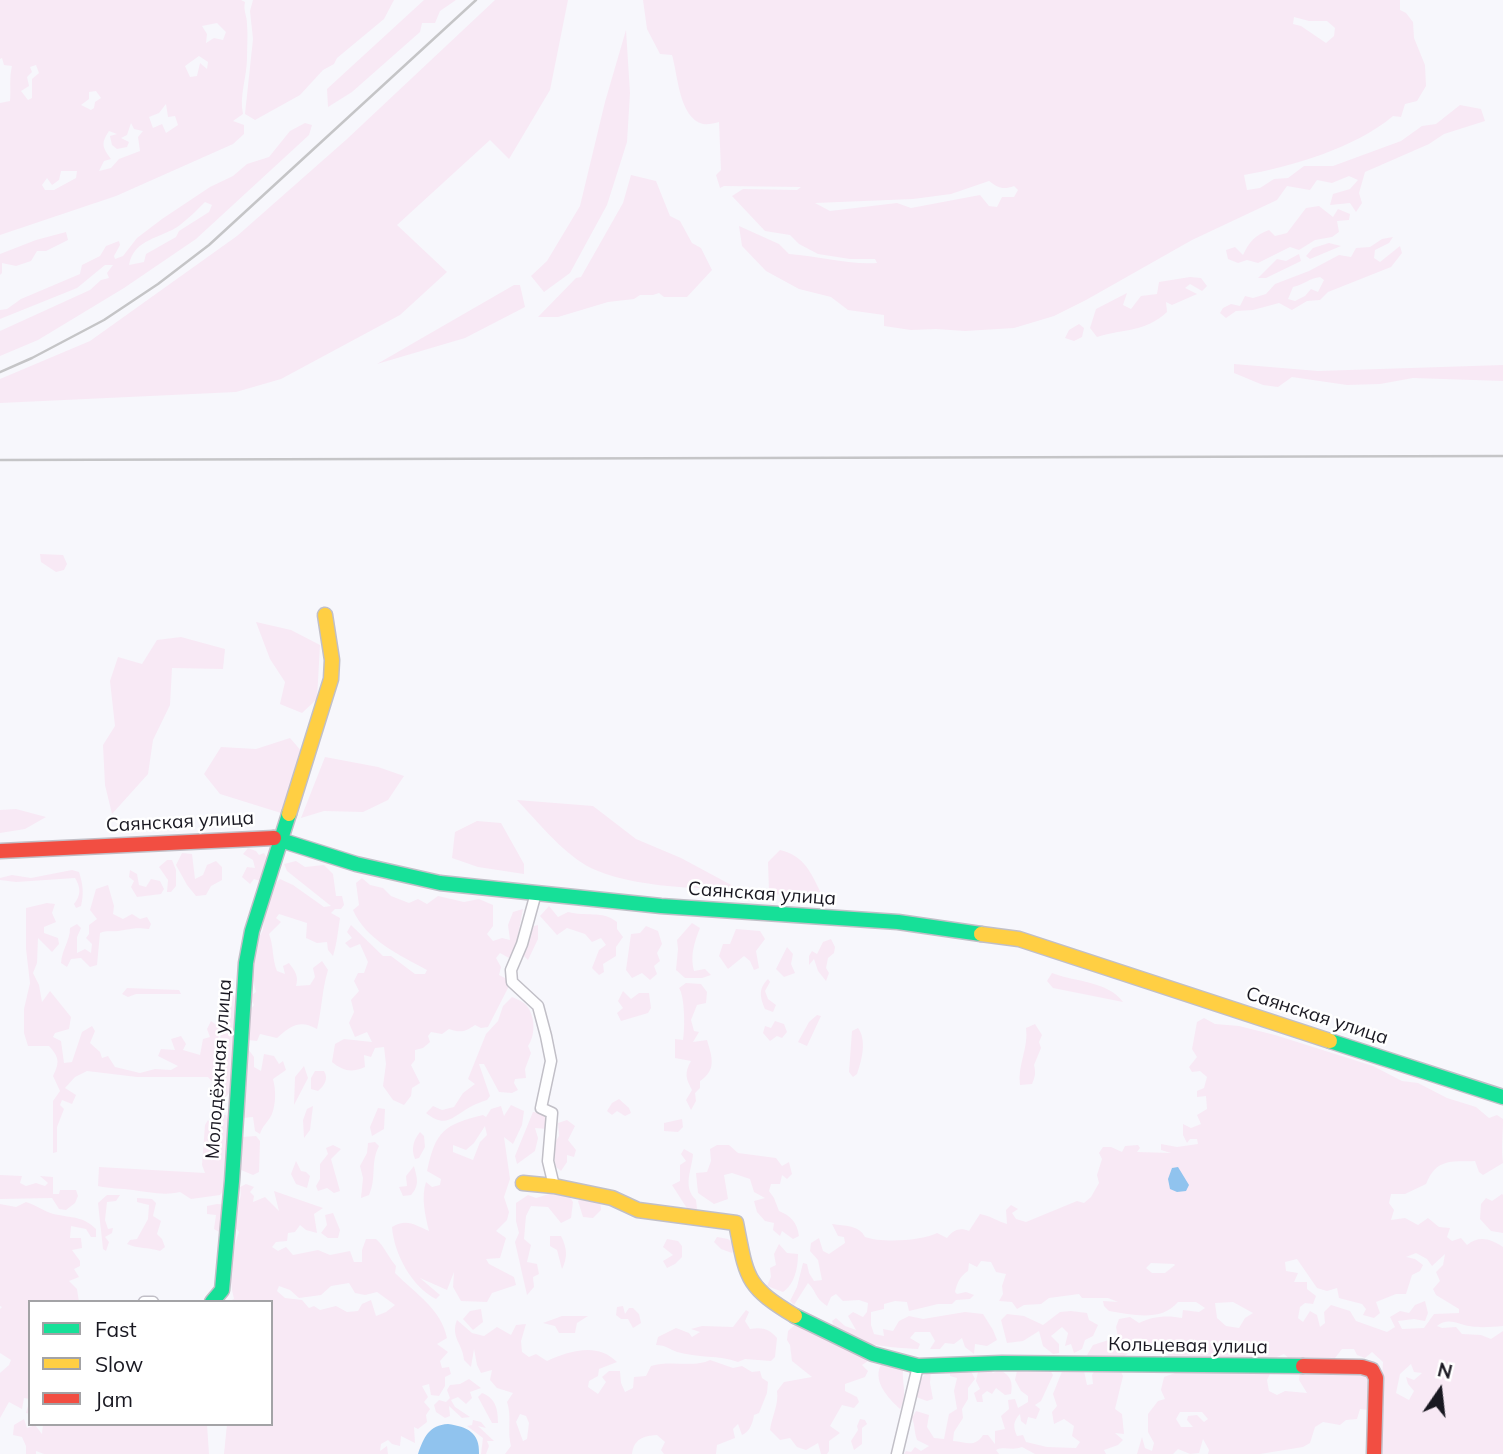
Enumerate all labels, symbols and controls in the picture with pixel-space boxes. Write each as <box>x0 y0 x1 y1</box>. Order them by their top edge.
street label: Саянская улица <box>105 807 255 837</box>
street label: Саянская улица <box>687 877 837 911</box>
street label: Молодёжная улица <box>201 978 237 1160</box>
street label: Саянская улица <box>1243 982 1391 1050</box>
legend <box>28 1300 273 1426</box>
text: Fast <box>95 1316 137 1342</box>
street label: Кольцевая улица <box>1108 1333 1268 1359</box>
text: Slow <box>95 1351 143 1377</box>
north arrow <box>1405 1356 1475 1426</box>
text: N <box>1435 1357 1455 1384</box>
text: Jam <box>95 1386 133 1412</box>

